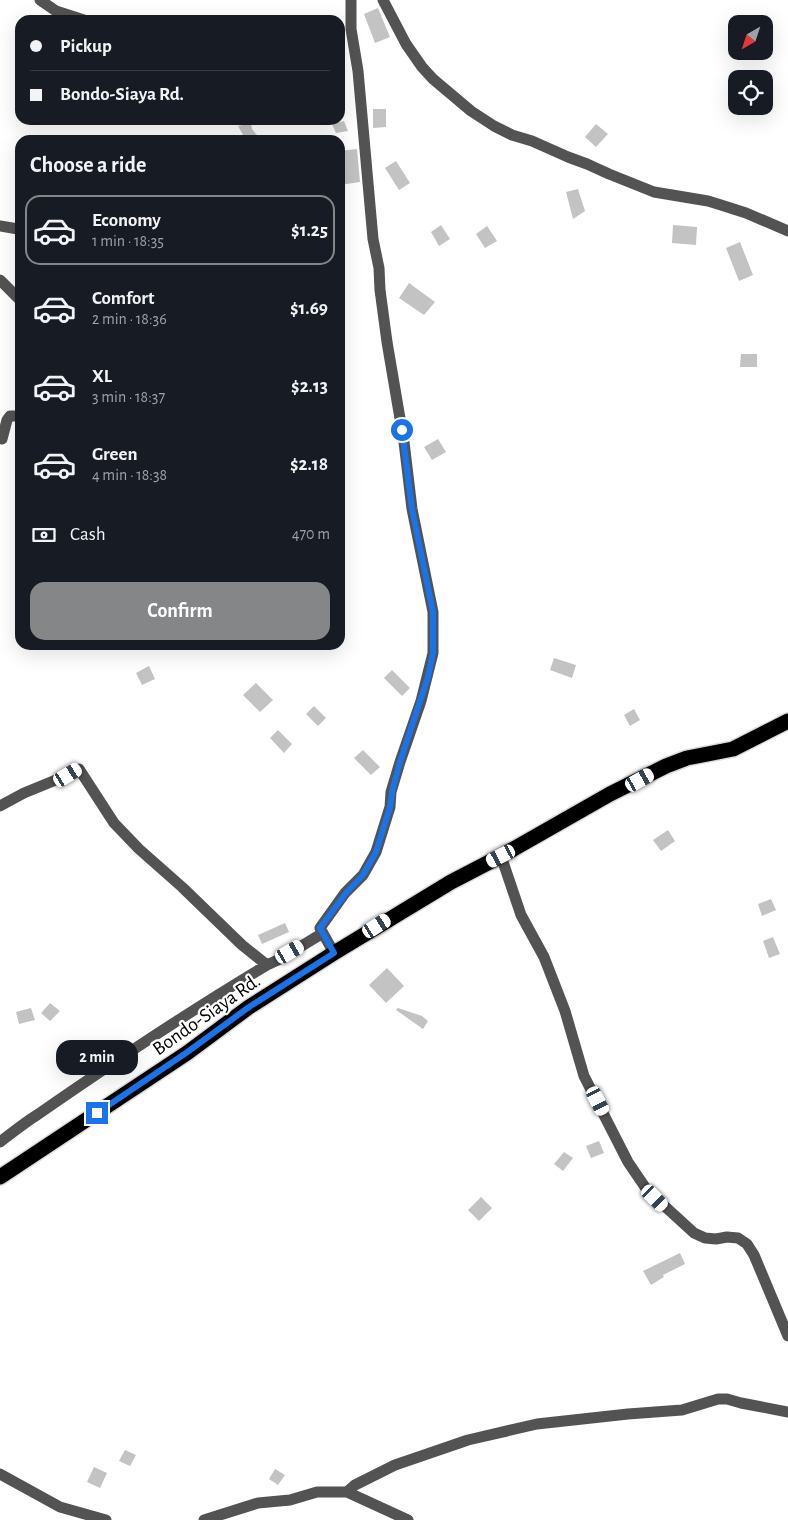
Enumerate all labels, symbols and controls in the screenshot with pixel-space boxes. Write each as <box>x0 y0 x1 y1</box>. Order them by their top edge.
north arrow <box>728 15 772 60</box>
map controls <box>728 15 773 115</box>
text: Pickup <box>60 37 112 56</box>
button: locate <box>728 70 773 115</box>
text: Bondo-Siaya Rd. <box>60 85 184 104</box>
text: Choose a ride <box>30 154 146 176</box>
icon: car <box>32 208 77 253</box>
text: Economy <box>92 211 161 230</box>
text: $1.25 <box>291 221 328 240</box>
text: 1 min · 18:35 <box>92 233 164 249</box>
icon: car <box>32 286 77 331</box>
text: Comfort <box>92 289 154 308</box>
text: $1.69 <box>290 299 328 318</box>
text: 2 min · 18:36 <box>92 311 167 327</box>
icon: car <box>32 364 77 409</box>
text: XL <box>92 367 112 386</box>
text: $2.13 <box>291 377 328 396</box>
text: 3 min · 18:37 <box>92 389 165 405</box>
route start <box>391 419 413 441</box>
icon: car <box>32 442 77 487</box>
text: Green <box>92 445 138 464</box>
text: $2.18 <box>290 455 328 474</box>
text: 4 min · 18:38 <box>92 467 167 483</box>
icon: cash <box>30 521 58 549</box>
text: Cash <box>70 525 106 544</box>
text: 470 m <box>292 526 330 542</box>
button: Confirm <box>30 582 330 640</box>
car <box>51 761 84 789</box>
car <box>623 766 656 794</box>
car <box>484 843 517 869</box>
car <box>360 912 393 940</box>
car <box>273 938 306 966</box>
street label: Bondo-Siaya Rd. <box>149 970 264 1059</box>
callout: 2 min <box>56 1040 138 1076</box>
text: 2 min <box>79 1049 115 1065</box>
car <box>584 1084 611 1118</box>
route end <box>86 1102 108 1124</box>
car <box>639 1182 670 1214</box>

